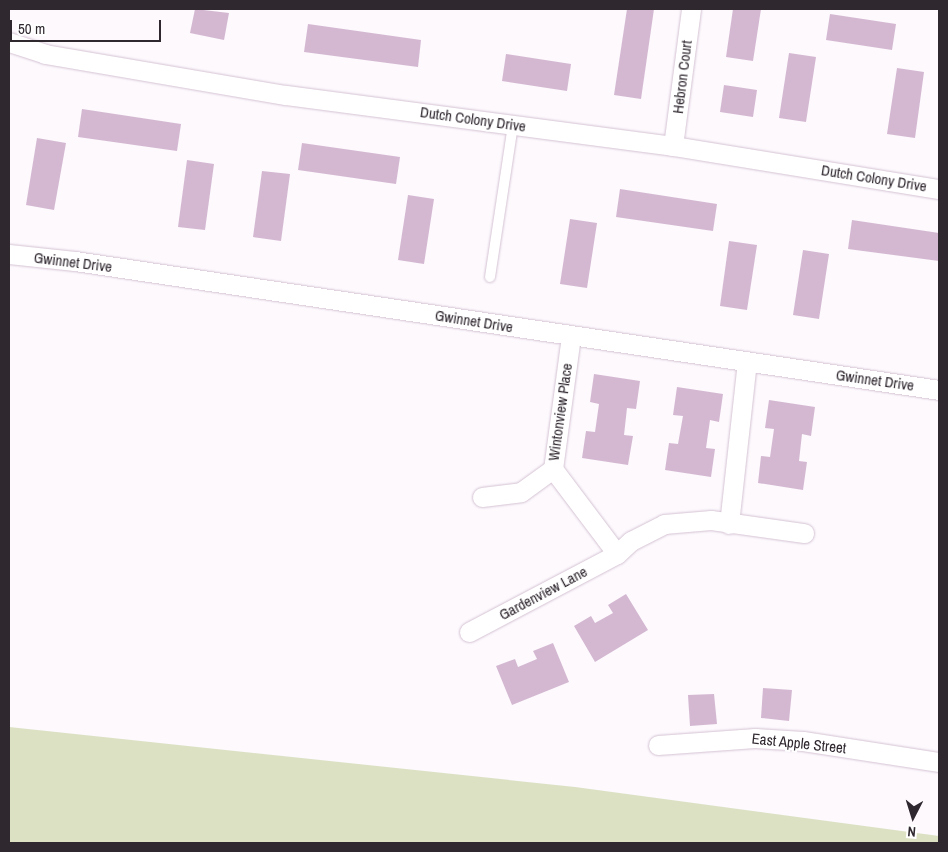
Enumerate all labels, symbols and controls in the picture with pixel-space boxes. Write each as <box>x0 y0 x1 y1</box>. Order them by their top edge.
scale bar <box>12 10 164 42</box>
text: 50 m <box>18 18 45 39</box>
street label: Hebron Court <box>669 39 695 115</box>
street label: Dutch Colony Drive <box>419 103 527 135</box>
street label: Dutch Colony Drive <box>820 161 928 195</box>
street label: Gwinnet Drive <box>33 248 113 276</box>
street label: Gwinnet Drive <box>434 306 514 336</box>
street label: Wintonview Place <box>544 362 576 462</box>
street label: Gwinnet Drive <box>835 366 915 394</box>
street label: Gardenview Lane <box>496 562 590 624</box>
street label: East Apple Street <box>750 729 848 757</box>
north arrow <box>888 792 938 842</box>
text: N <box>907 823 917 841</box>

